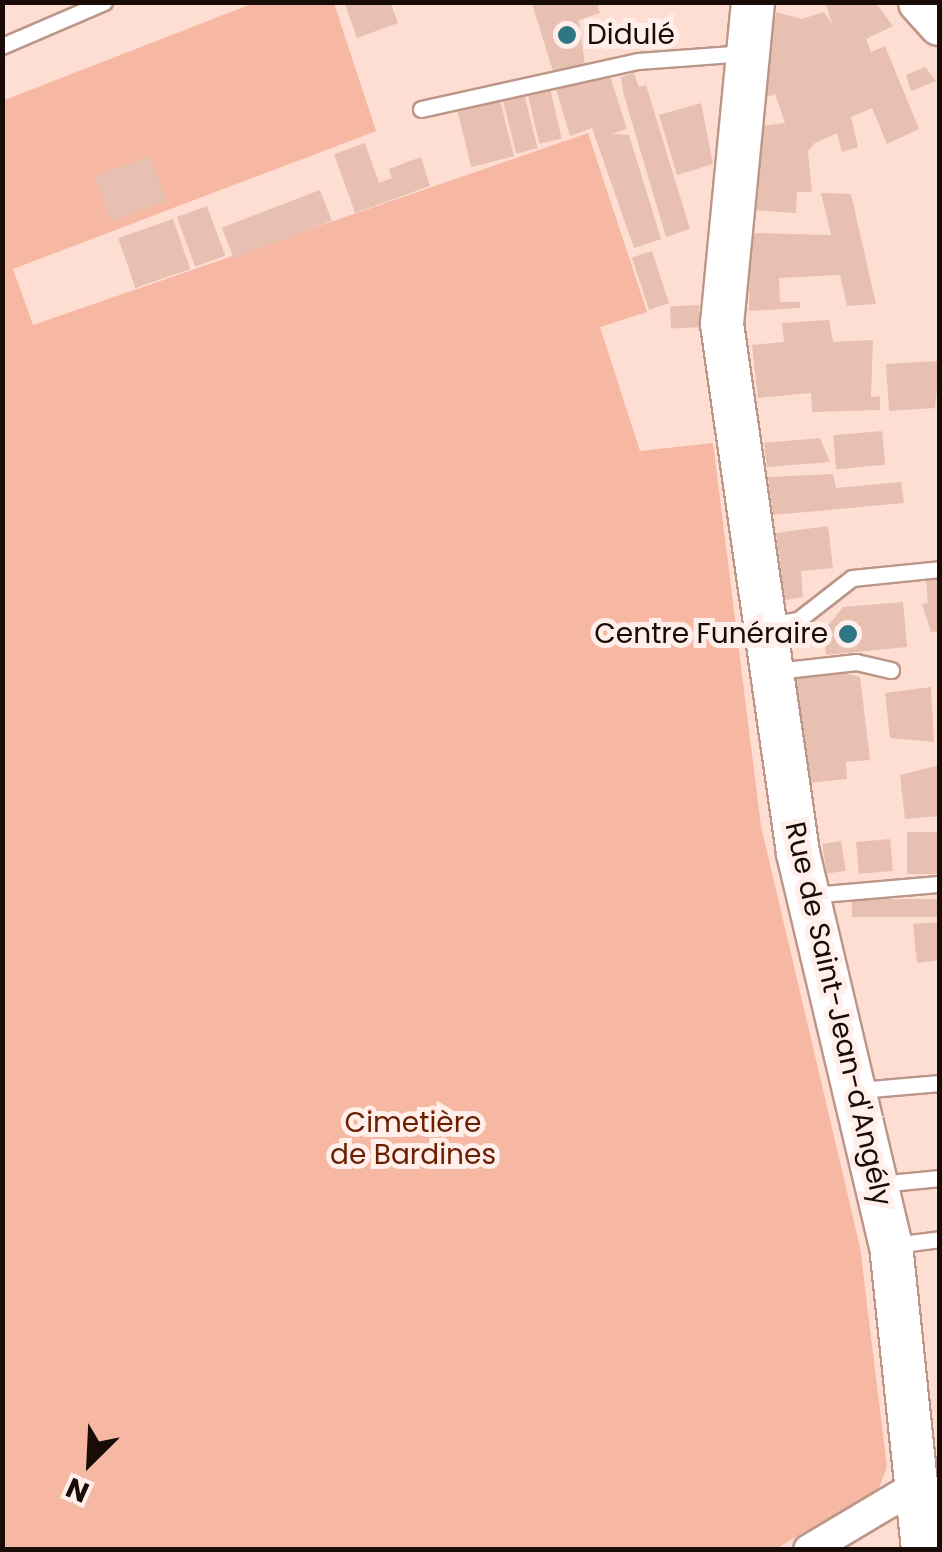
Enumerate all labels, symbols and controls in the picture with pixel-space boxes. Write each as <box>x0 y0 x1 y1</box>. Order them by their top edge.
place label: Didulé <box>587 18 675 52</box>
marker: Didulé <box>556 24 578 46</box>
place label: Centre Funéraire <box>594 617 828 651</box>
marker: Centre Funéraire <box>837 623 859 645</box>
street label: Rue de Saint-Jean-d'Angély <box>777 819 899 1209</box>
park label: Cimetière de Bardines <box>330 1106 496 1172</box>
north arrow <box>40 1412 140 1512</box>
text: N <box>60 1468 95 1512</box>

